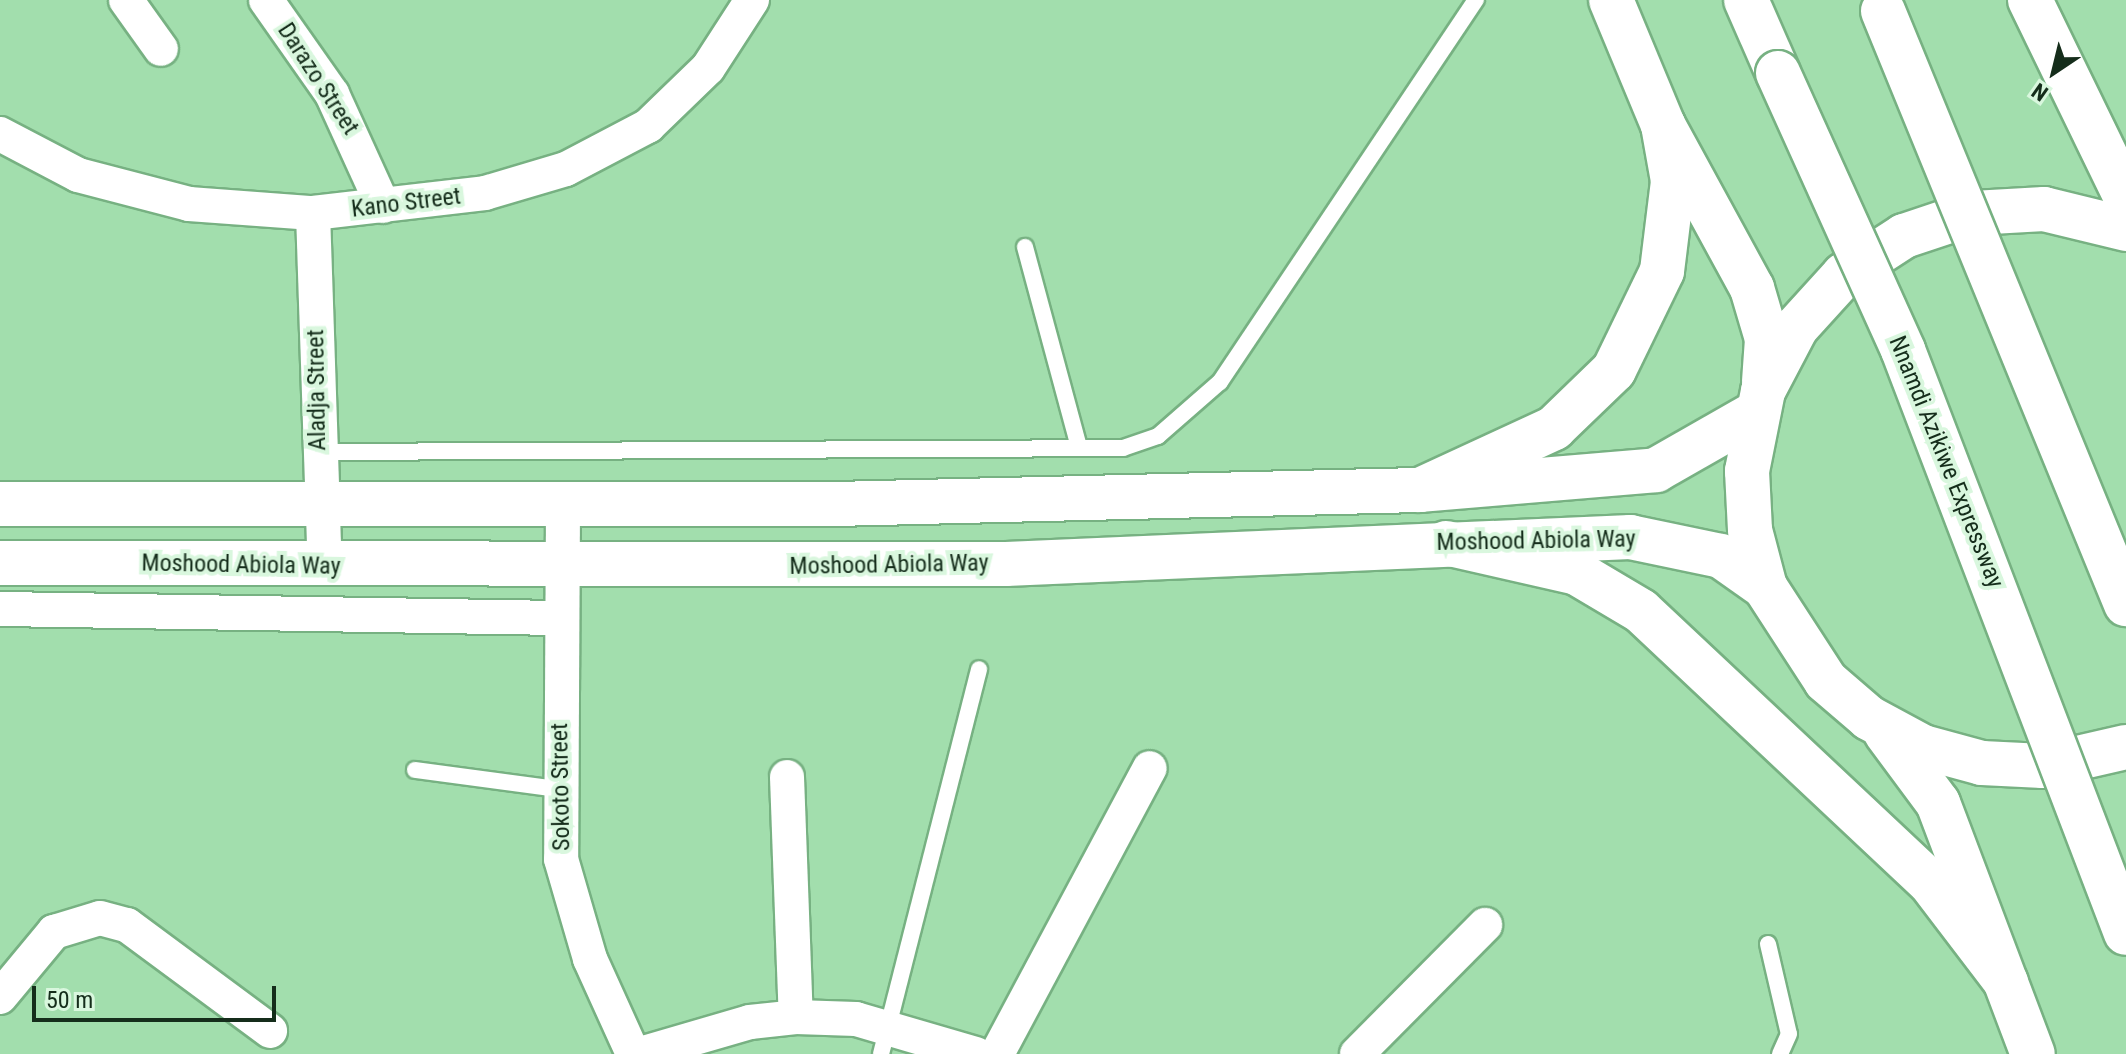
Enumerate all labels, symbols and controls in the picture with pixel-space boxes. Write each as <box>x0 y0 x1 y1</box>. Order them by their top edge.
street label: Darazo Street <box>271 18 365 140</box>
north arrow <box>2014 32 2094 112</box>
text: N <box>2027 78 2053 106</box>
street label: Kano Street <box>350 182 462 224</box>
street label: Aladja Street <box>302 329 332 451</box>
street label: Nnamdi Azikiwe Expressway <box>1882 332 2010 592</box>
street label: Moshood Abiola Way <box>1436 525 1636 557</box>
street label: Moshood Abiola Way <box>141 549 341 581</box>
street label: Moshood Abiola Way <box>789 549 989 581</box>
street label: Sokoto Street <box>545 723 577 851</box>
scale bar <box>36 970 280 1020</box>
text: 50 m <box>46 986 93 1014</box>

